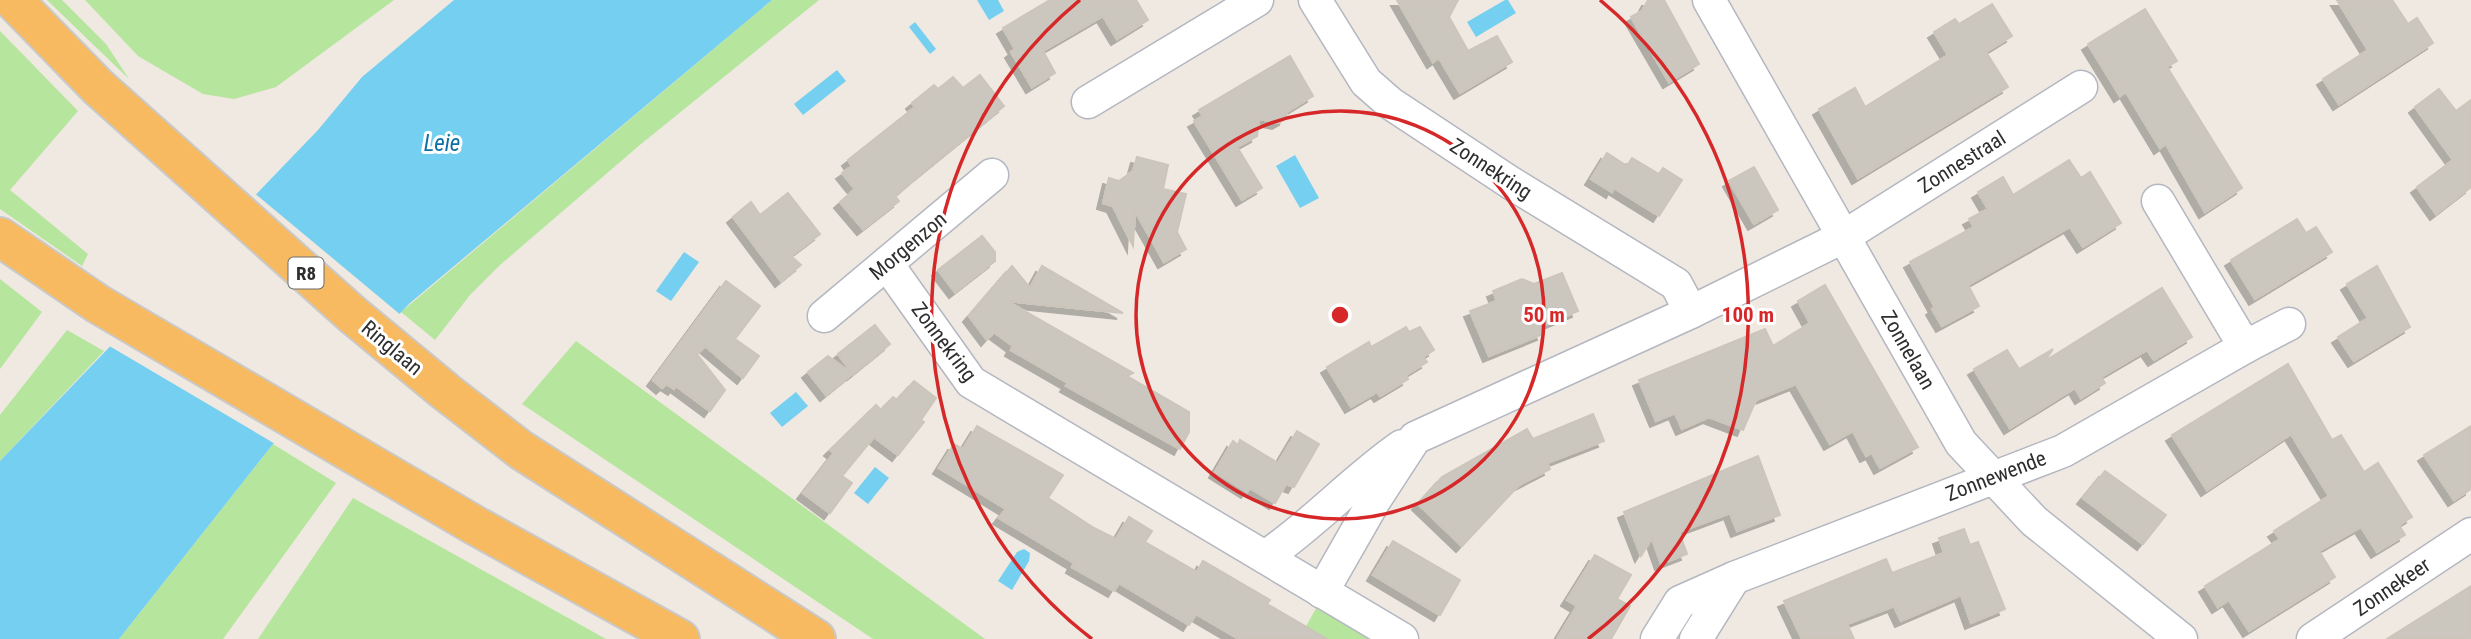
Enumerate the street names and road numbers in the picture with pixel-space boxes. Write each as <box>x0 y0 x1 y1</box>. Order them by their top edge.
street label: Zonnestraal <box>1914 126 2010 198</box>
street label: Zonnekring <box>1446 134 1536 204</box>
street label: Morgenzon <box>865 207 951 285</box>
road number: R8 <box>288 258 324 288</box>
street label: Zonnekring <box>907 298 981 386</box>
street label: Zonnelaan <box>1876 306 1940 394</box>
street label: Ringlaan <box>357 316 427 380</box>
street label: Zonnewende <box>1942 446 2050 506</box>
street label: Zonnekeer <box>2349 553 2435 621</box>

